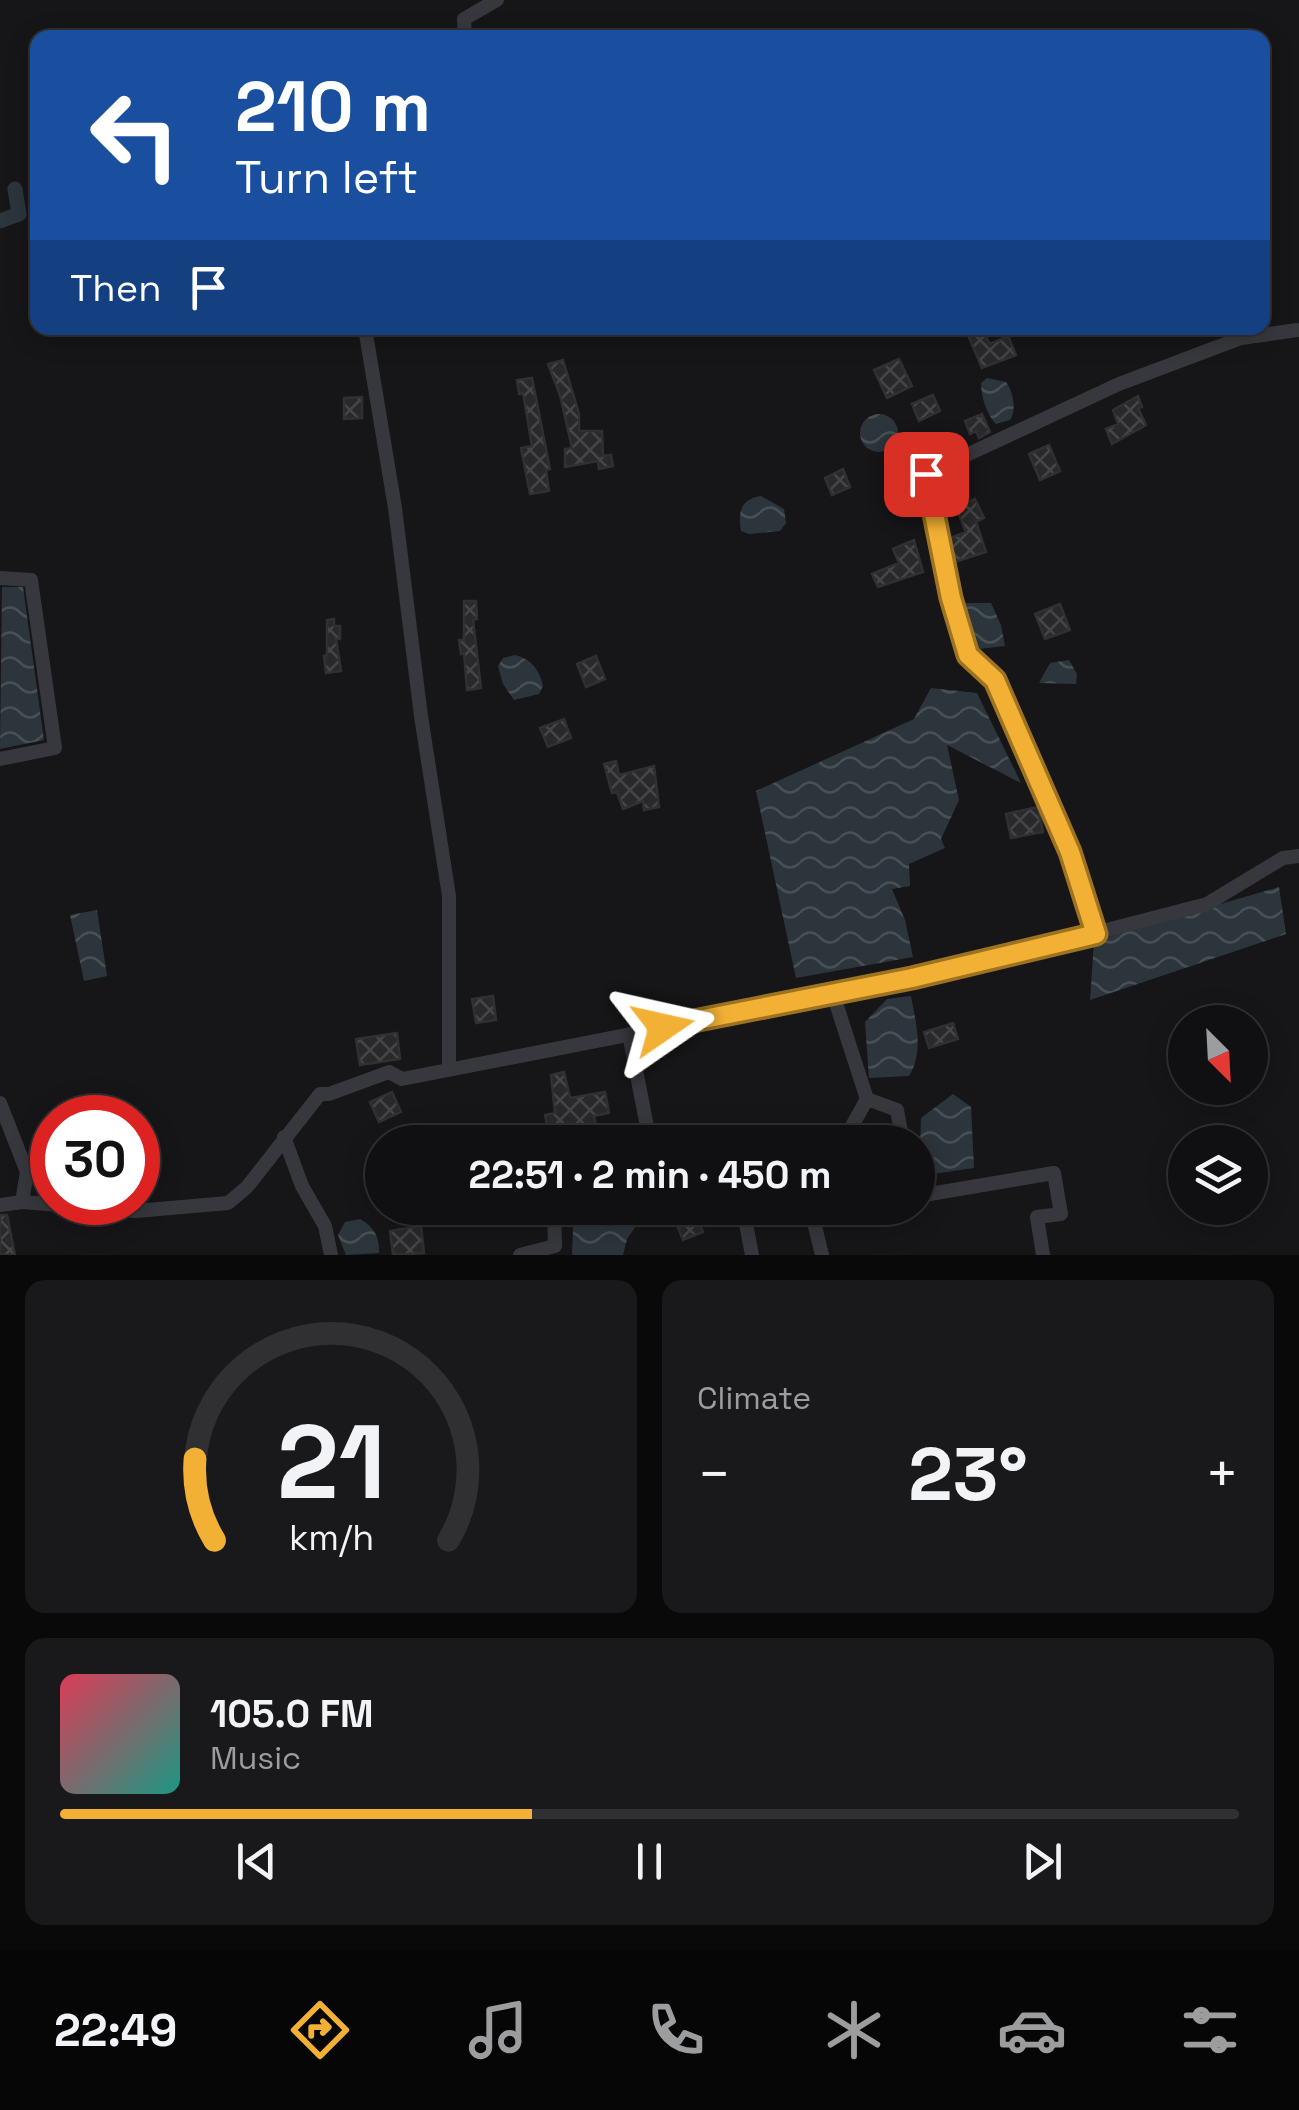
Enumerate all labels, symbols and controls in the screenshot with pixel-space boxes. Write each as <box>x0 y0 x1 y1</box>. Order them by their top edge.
text: 210 m <box>235 62 431 151</box>
icon: left <box>70 70 200 200</box>
text: Turn left <box>235 149 418 206</box>
icon: arrive <box>181 260 236 315</box>
text: Then <box>70 264 161 312</box>
pin <box>884 432 969 517</box>
icon: arrive <box>899 447 954 502</box>
position arrow <box>611 975 715 1079</box>
north arrow <box>1168 1005 1268 1105</box>
map controls <box>1168 1005 1268 1225</box>
speed limit sign: 30 <box>30 1095 160 1225</box>
button: layers <box>1168 1125 1268 1225</box>
text: 22:51 · 2 min · 450 m <box>469 1151 831 1199</box>
text: Climate <box>697 1378 811 1418</box>
text: 21 <box>277 1396 385 1528</box>
text: 23° <box>908 1426 1028 1522</box>
text: − <box>697 1439 731 1509</box>
text: + <box>1205 1439 1239 1509</box>
text: km/h <box>288 1515 374 1560</box>
text: 105.0 FM <box>210 1690 374 1738</box>
text: Music <box>210 1738 301 1778</box>
icon: previous <box>229 1834 284 1889</box>
icon: pause <box>622 1834 677 1889</box>
icon: next <box>1015 1834 1070 1889</box>
icon: directions <box>285 1995 355 2065</box>
icon: music <box>463 1995 533 2065</box>
icon: phone <box>641 1995 711 2065</box>
icon: climate <box>819 1995 889 2065</box>
icon: car <box>997 1995 1067 2065</box>
icon: filters <box>1175 1995 1245 2065</box>
text: 22:49 <box>54 2002 177 2059</box>

